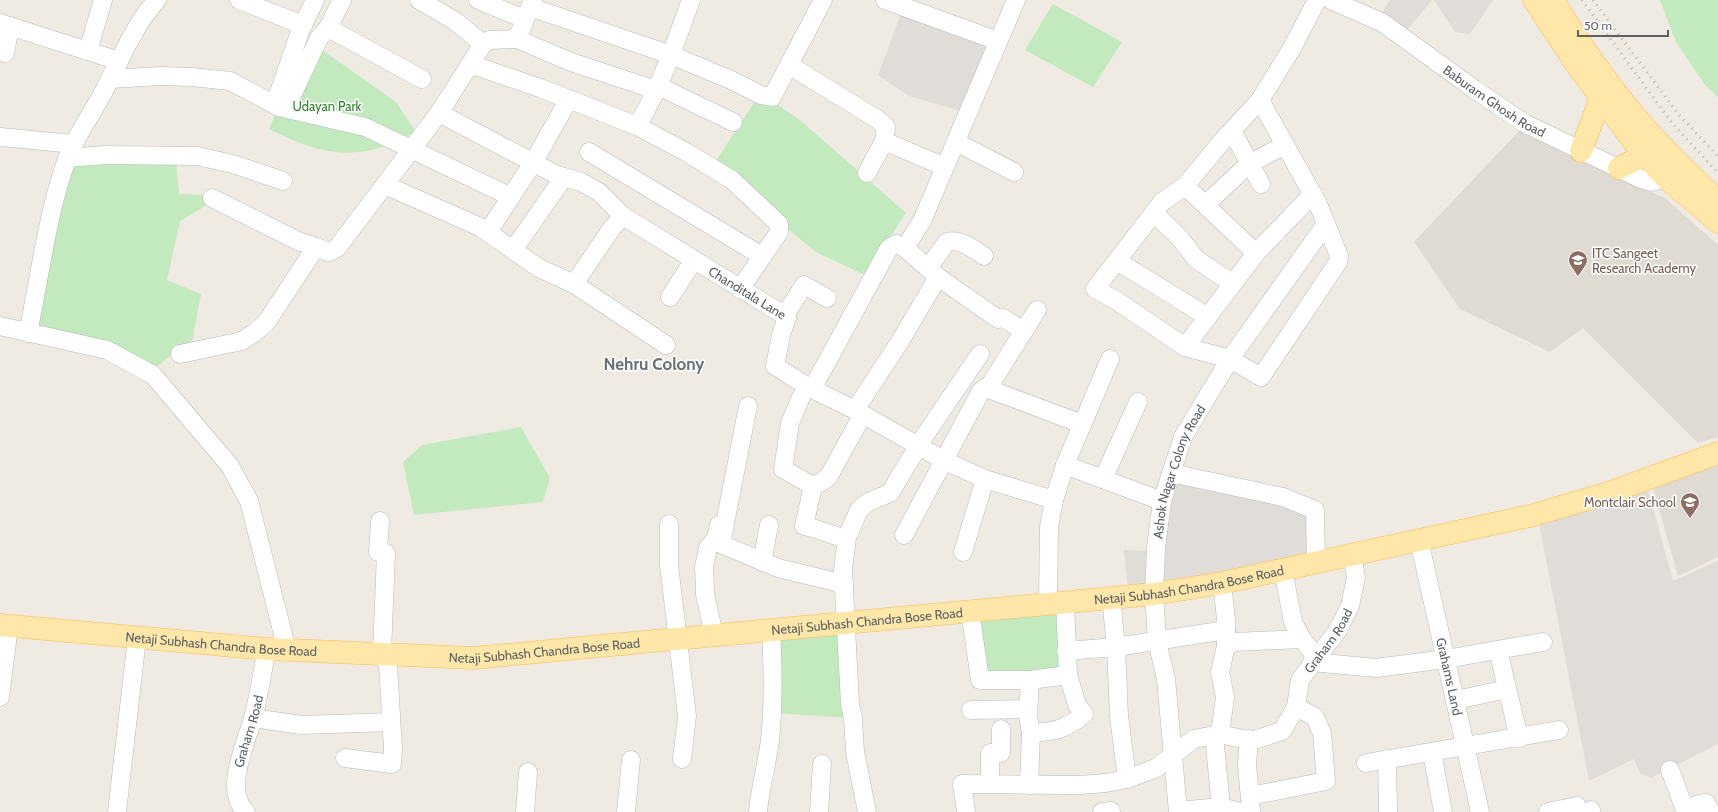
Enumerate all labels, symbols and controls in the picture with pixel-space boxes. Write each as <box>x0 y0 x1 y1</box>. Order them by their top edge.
scale bar <box>1578 12 1668 38</box>
text: 50 m <box>1584 18 1612 33</box>
street label: Baburam Ghosh Road <box>1440 61 1548 140</box>
park label: Udayan Park <box>293 98 362 114</box>
place label: ITC Sangeet Research Academy <box>1592 245 1696 276</box>
school or university icon: ITC Sangeet Research Academy <box>1567 249 1589 277</box>
street label: Chanditala Lane <box>706 263 789 323</box>
district label: Nehru Colony <box>604 354 705 374</box>
street label: Ashok Nagar Colony Road <box>1149 402 1209 540</box>
school or university icon: Montclair School <box>1679 491 1701 519</box>
place label: Montclair School <box>1584 494 1676 510</box>
street label: Netaji Subhash Chandra Bose Road <box>1093 562 1285 608</box>
street label: Netaji Subhash Chandra Bose Road <box>771 604 963 638</box>
street label: Graham Road <box>1300 606 1356 676</box>
street label: Netaji Subhash Chandra Bose Road <box>125 628 317 659</box>
street label: Netaji Subhash Chandra Bose Road <box>448 634 641 667</box>
street label: Grahams Land <box>1433 636 1466 717</box>
street label: Graham Road <box>230 694 266 769</box>

